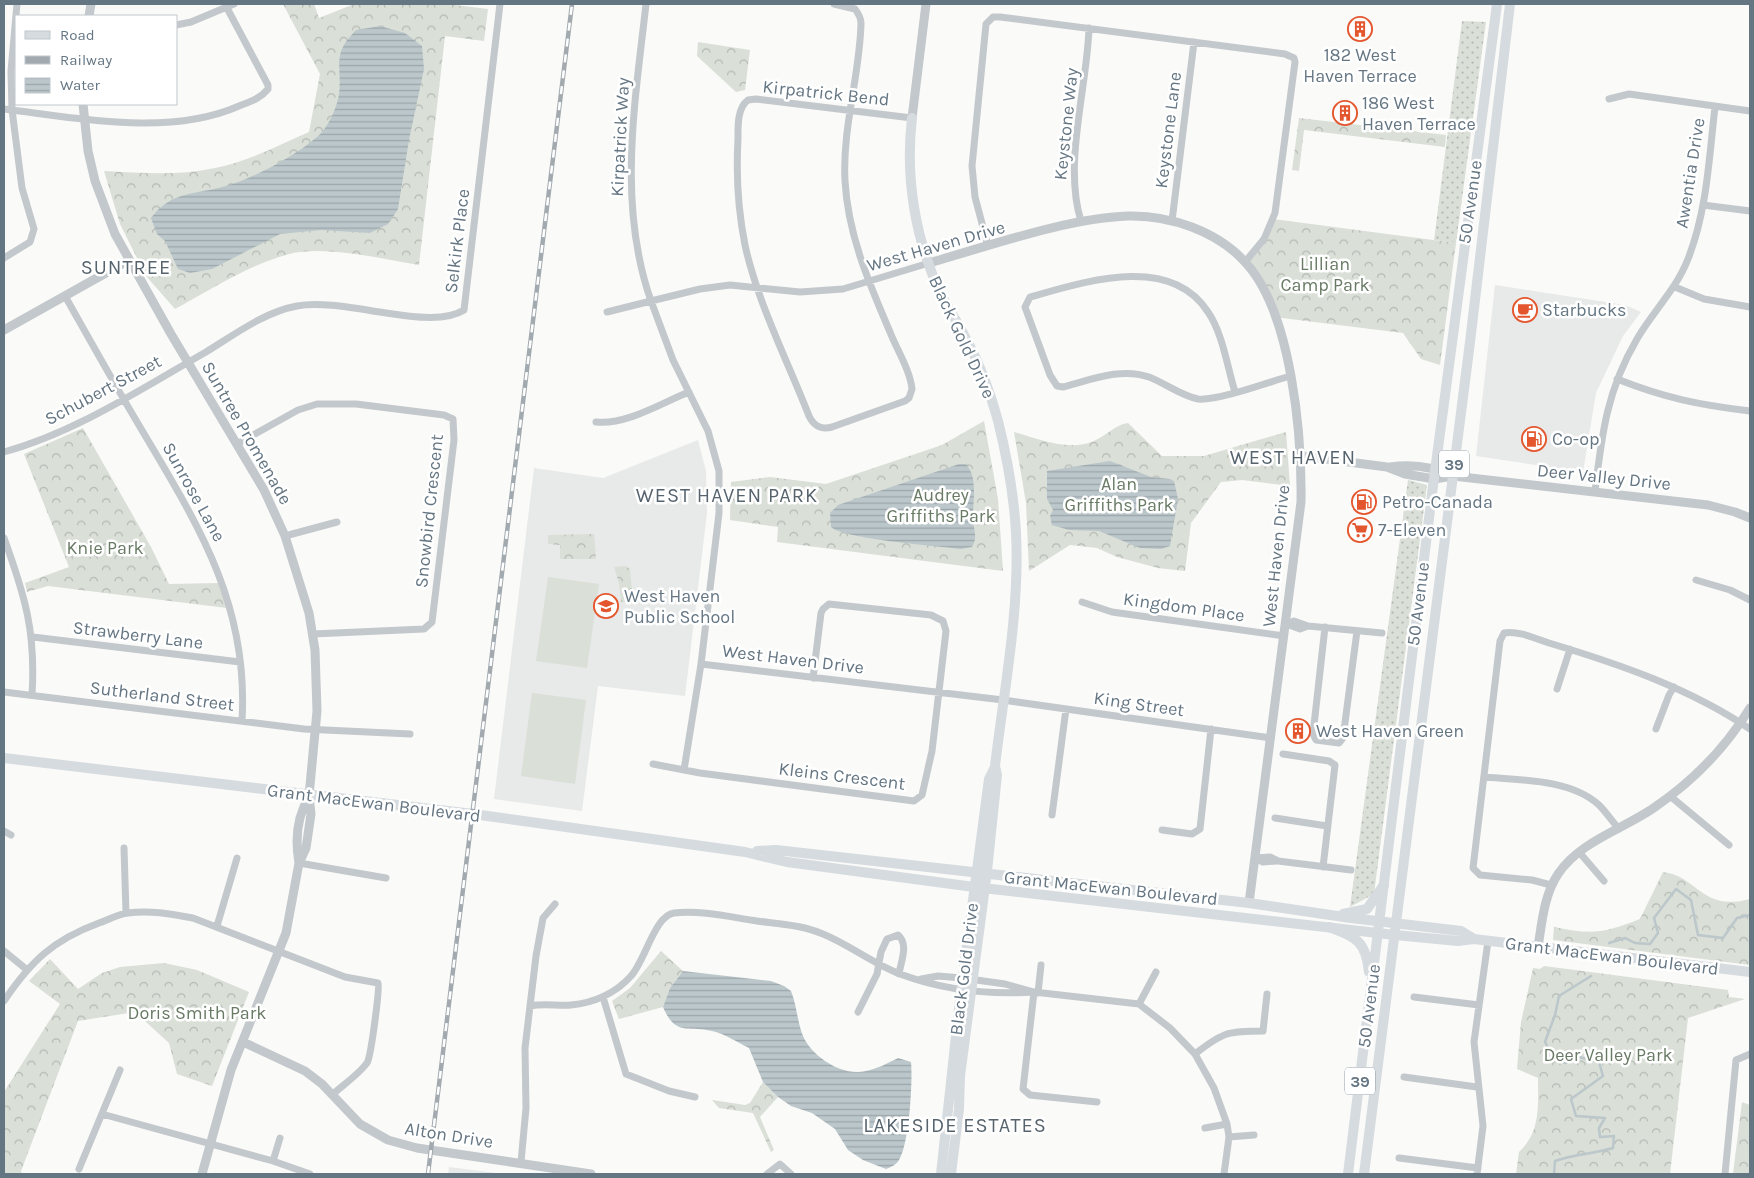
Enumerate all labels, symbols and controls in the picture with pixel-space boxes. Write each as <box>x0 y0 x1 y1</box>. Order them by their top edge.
legend <box>15 15 178 105</box>
building icon: 182 West Haven Terrace <box>1347 16 1373 42</box>
text: Road <box>60 26 95 44</box>
place label: 182 West Haven Terrace <box>1303 44 1417 87</box>
text: Railway <box>60 51 112 69</box>
street label: Keystone Way <box>1049 66 1083 181</box>
street label: Keystone Lane <box>1150 70 1186 190</box>
street label: Kirpatrick Bend <box>761 75 891 111</box>
text: Water <box>60 76 101 94</box>
street label: Kirpatrick Way <box>606 76 634 197</box>
place label: 186 West Haven Terrace <box>1362 92 1476 135</box>
building icon: 186 West Haven Terrace <box>1332 100 1358 126</box>
street label: Awentia Drive <box>1670 116 1710 230</box>
street label: 50 Avenue <box>1453 159 1487 245</box>
street label: Selkirk Place <box>440 188 474 294</box>
street label: West Haven Drive <box>864 216 1008 276</box>
park label: Lillian Camp Park <box>1280 253 1370 296</box>
district label: SUNTREE <box>81 256 171 279</box>
street label: Black Gold Drive <box>924 272 1000 402</box>
cafe icon: Starbucks <box>1512 297 1538 323</box>
place label: Starbucks <box>1542 299 1627 321</box>
street label: Schubert Street <box>41 350 165 430</box>
street label: Suntree Promenade <box>197 357 297 509</box>
fuel station icon: Co-op <box>1521 426 1547 452</box>
place label: Co-op <box>1552 428 1600 450</box>
street label: Snowbird Crescent <box>410 433 448 589</box>
street label: Sunrose Lane <box>158 438 230 546</box>
district label: WEST HAVEN <box>1230 446 1356 469</box>
road number: 39 <box>1439 450 1469 478</box>
street label: Deer Valley Drive <box>1536 459 1672 495</box>
park label: Alan Griffiths Park <box>1064 473 1174 516</box>
district label: WEST HAVEN PARK <box>636 484 818 507</box>
park label: Audrey Griffiths Park <box>886 484 996 527</box>
street label: West Haven Drive <box>1258 484 1294 628</box>
fuel station icon: Petro-Canada <box>1351 489 1377 515</box>
place label: Petro-Canada <box>1382 491 1493 513</box>
supermarket icon: 7-Eleven <box>1347 517 1373 543</box>
place label: 7-Eleven <box>1378 519 1446 541</box>
park label: Knie Park <box>66 537 144 559</box>
street label: 50 Avenue <box>1402 561 1434 647</box>
place label: West Haven Public School <box>624 585 735 628</box>
street label: Kingdom Place <box>1122 588 1246 626</box>
school or university icon: West Haven Public School <box>593 593 619 619</box>
street label: Strawberry Lane <box>72 616 204 654</box>
street label: West Haven Drive <box>721 639 865 679</box>
street label: Sutherland Street <box>89 676 236 716</box>
street label: King Street <box>1092 687 1186 721</box>
building icon: West Haven Green <box>1285 718 1311 744</box>
place label: West Haven Green <box>1316 720 1464 742</box>
street label: Kleins Crescent <box>777 757 907 795</box>
street label: Grant MacEwan Boulevard <box>266 779 482 827</box>
street label: Grant MacEwan Boulevard <box>1003 866 1219 910</box>
street label: Black Gold Drive <box>945 902 983 1036</box>
street label: Grant MacEwan Boulevard <box>1504 932 1720 980</box>
street label: 50 Avenue <box>1353 963 1385 1049</box>
park label: Doris Smith Park <box>128 1002 266 1024</box>
park label: Deer Valley Park <box>1543 1044 1673 1066</box>
road number: 39 <box>1345 1068 1375 1094</box>
district label: LAKESIDE ESTATES <box>863 1114 1047 1137</box>
street label: Alton Drive <box>403 1117 495 1153</box>

